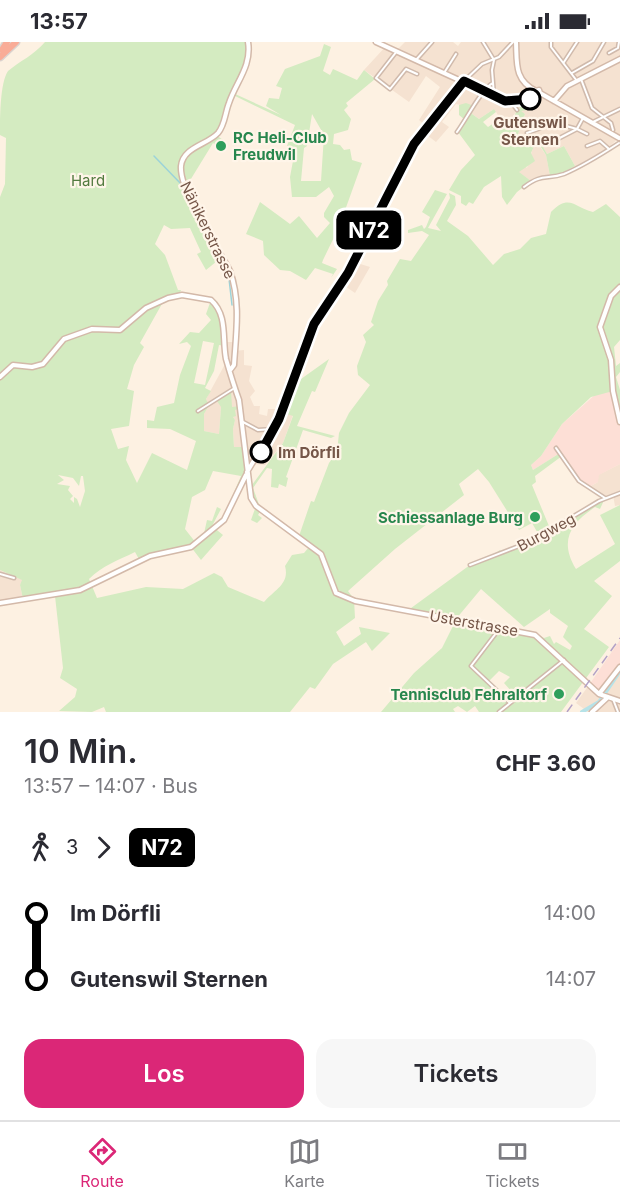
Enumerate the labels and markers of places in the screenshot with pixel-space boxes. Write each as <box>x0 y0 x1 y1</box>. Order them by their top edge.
marker: Gutenswil Sternen <box>519 88 541 110</box>
place label: Gutenswil Sternen <box>493 113 567 149</box>
place label: RC Heli-Club Freudwil <box>233 128 327 164</box>
marker: RC Heli-Club Freudwil <box>214 139 228 153</box>
marker: Im Dörfli <box>250 441 272 463</box>
place label: Im Dörfli <box>278 443 340 462</box>
place label: Schiessanlage Burg <box>378 508 523 527</box>
marker: Schiessanlage Burg <box>528 510 542 524</box>
place label: Tennisclub Fehraltorf <box>390 685 547 704</box>
marker: Tennisclub Fehraltorf <box>552 687 566 701</box>

